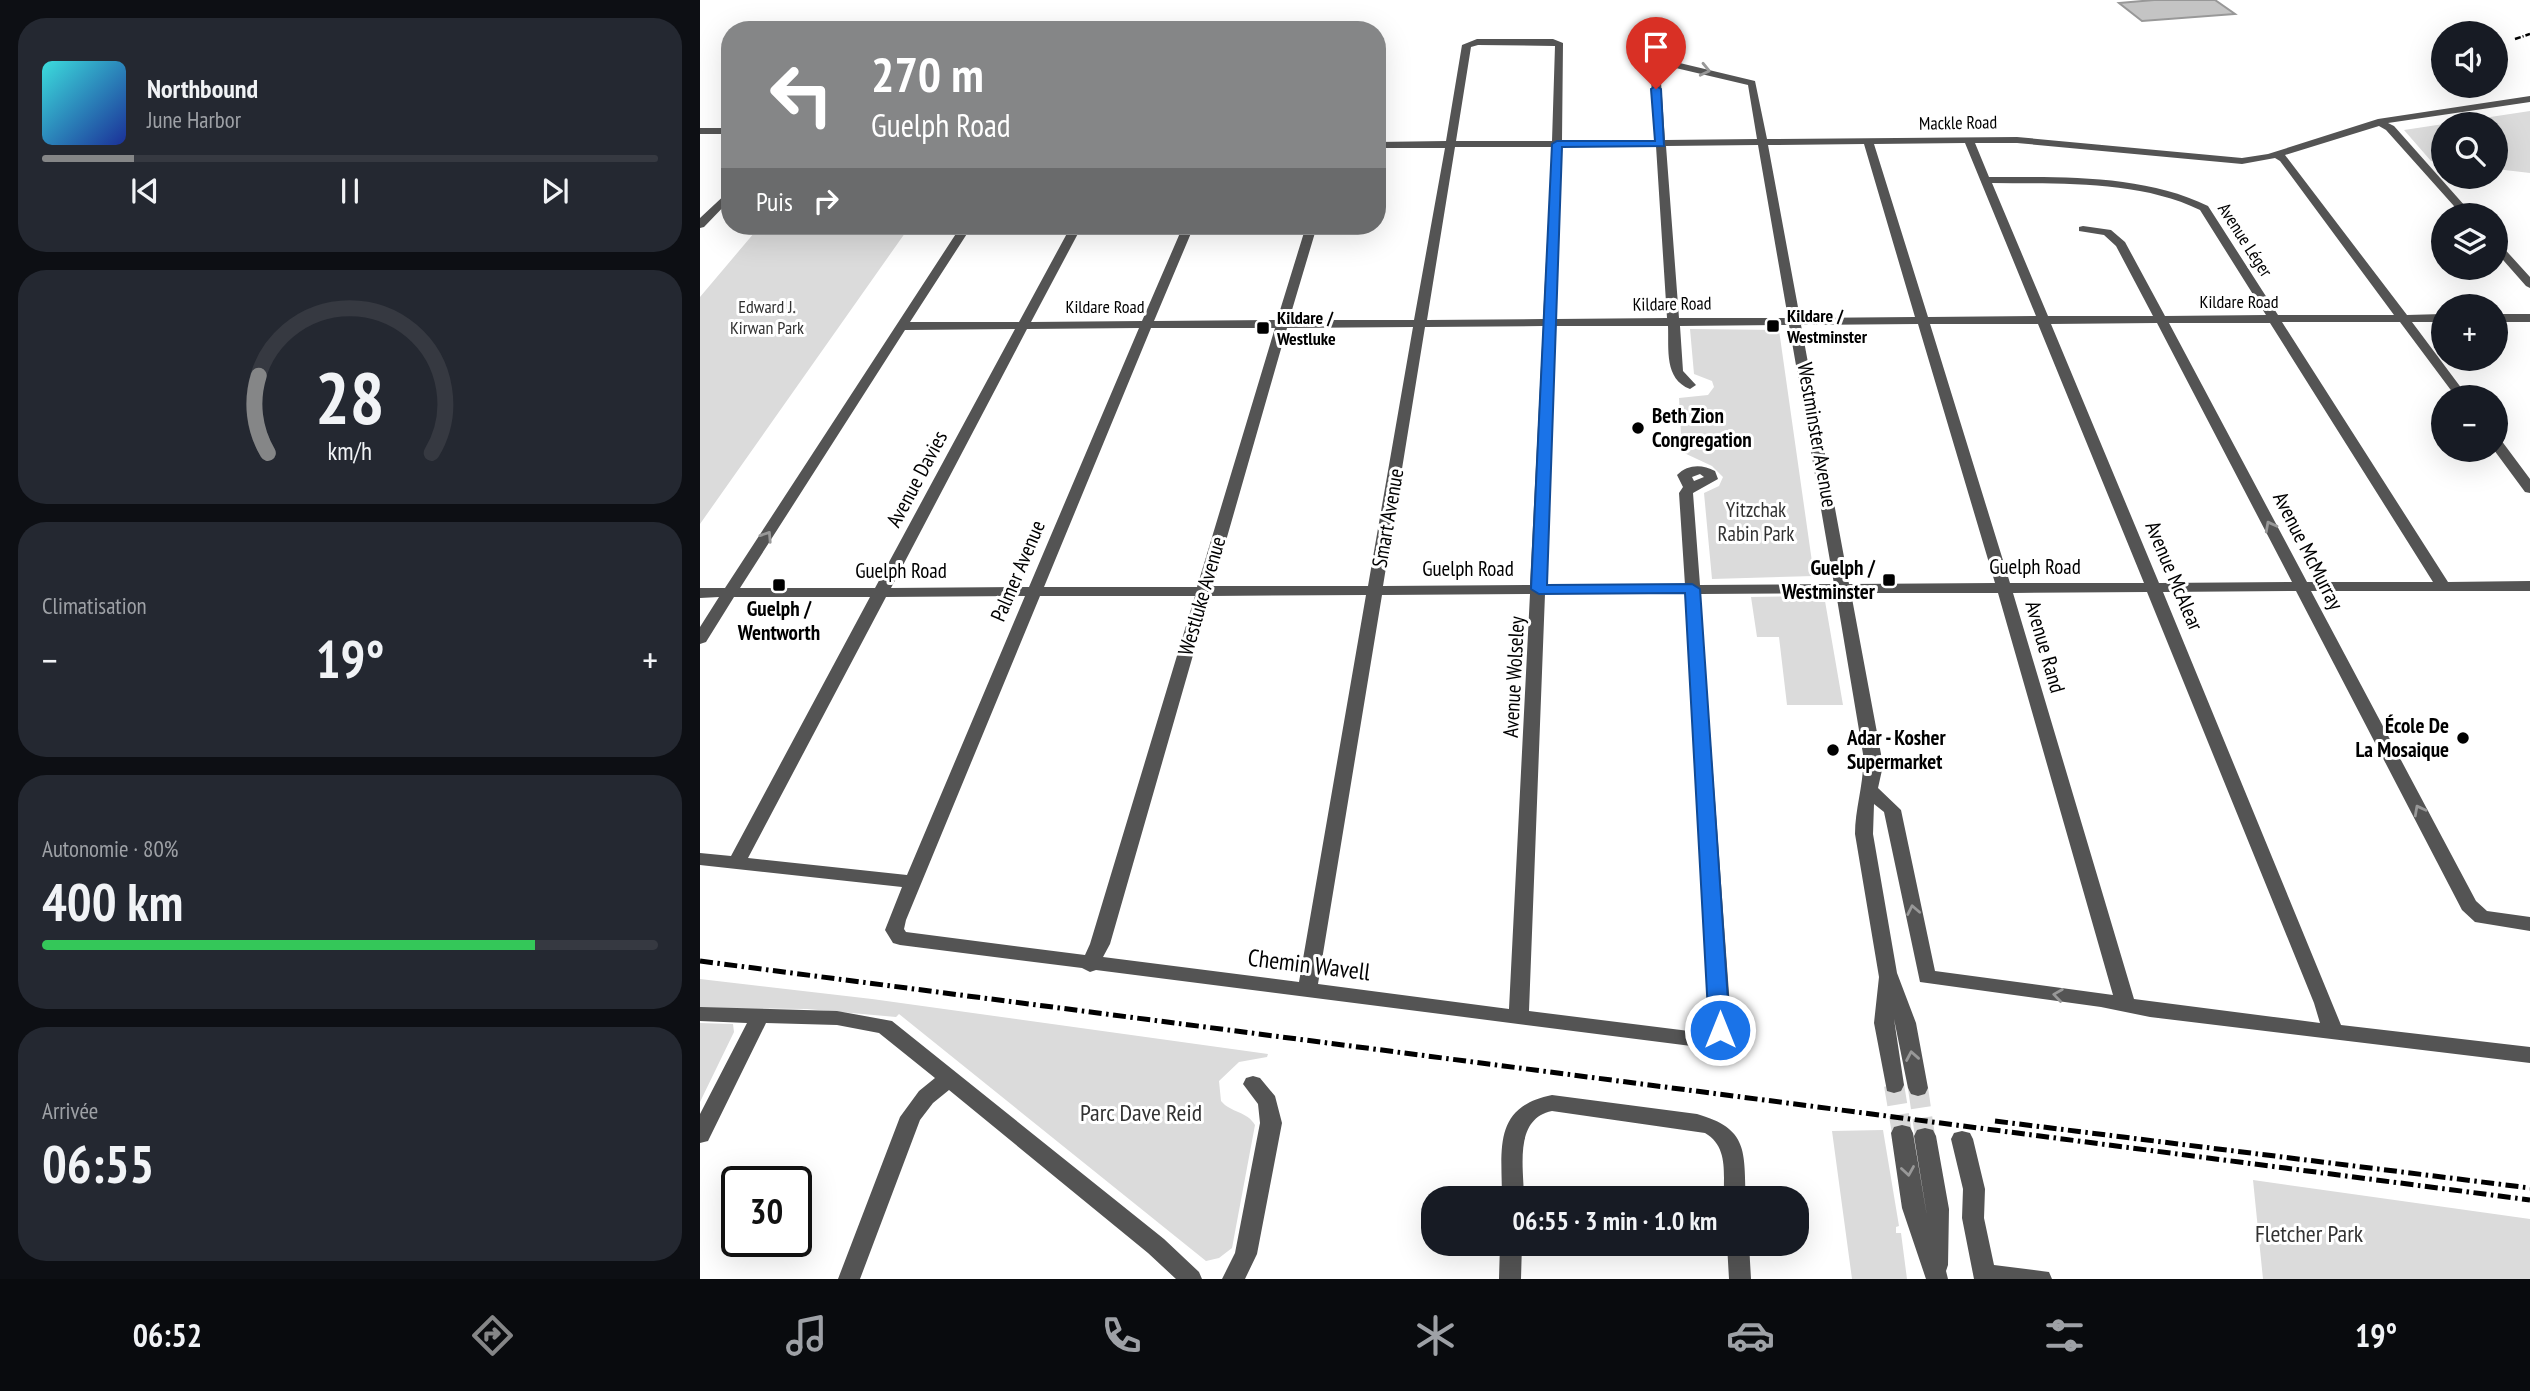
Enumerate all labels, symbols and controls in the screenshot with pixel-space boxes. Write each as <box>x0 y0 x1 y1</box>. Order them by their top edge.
pin <box>1626 17 1686 89</box>
map controls <box>2431 21 2508 462</box>
button: sound <box>2431 21 2508 98</box>
icon: arrive <box>1637 28 1675 66</box>
text: 270 m <box>871 42 984 106</box>
icon: left <box>756 49 847 140</box>
one-way arrow <box>1699 62 1711 76</box>
text: Northbound <box>147 72 258 105</box>
text: Guelph Road <box>871 104 1011 146</box>
text: June Harbor <box>147 105 241 134</box>
street label: Mackle Road <box>1919 110 1997 135</box>
button: search <box>2431 112 2508 189</box>
icon: previous <box>126 172 164 210</box>
icon: pause <box>331 172 369 210</box>
icon: next <box>536 172 574 210</box>
icon: right <box>807 182 845 220</box>
text: Puis <box>756 185 793 218</box>
street label: Avenue Léger <box>2213 198 2278 281</box>
button: layers <box>2431 203 2508 280</box>
street label: Kildare Road <box>2200 290 2278 313</box>
street label: Kildare Road <box>1632 291 1712 316</box>
button: + <box>2431 294 2508 371</box>
park label: Edward J. Kirwan Park <box>730 295 804 339</box>
street label: Kildare Road <box>1066 295 1144 318</box>
place label: Kildare / Westminster <box>1786 304 1868 348</box>
place label: Kildare / Westluke <box>1276 306 1336 350</box>
marker: Kildare / Westminster <box>1765 318 1781 334</box>
marker: Kildare / Westluke <box>1255 320 1271 336</box>
text: 28 <box>315 350 385 444</box>
street label: Westminster Avenue <box>1791 360 1844 509</box>
button: − <box>2431 385 2508 462</box>
place label: Beth Zion Congregation <box>1652 402 1752 453</box>
marker: Beth Zion Congregation <box>1630 420 1646 436</box>
street label: Avenue Davies <box>880 426 953 532</box>
text: km/h <box>328 435 372 467</box>
street label: Smart Avenue <box>1366 466 1409 570</box>
street label: Avenue McMurray <box>2267 487 2350 614</box>
park label: Yitzchak Rabin Park <box>1717 496 1795 547</box>
street label: Palmer Avenue <box>984 516 1051 625</box>
street label: Avenue McAlear <box>2139 517 2210 635</box>
one-way arrow <box>2265 521 2278 533</box>
one-way arrow <box>758 530 771 543</box>
street label: Westluke Avenue <box>1172 533 1231 658</box>
street label: Guelph Road <box>1989 553 2081 580</box>
place label: Guelph / Westminster <box>1781 554 1876 605</box>
street label: Guelph Road <box>1422 555 1514 582</box>
street label: Guelph Road <box>855 557 947 584</box>
marker: Guelph / Westminster <box>1881 572 1897 588</box>
marker: Guelph / Wentworth <box>771 577 787 593</box>
text: Climatisation <box>42 591 147 620</box>
place label: Guelph / Wentworth <box>737 595 820 646</box>
street label: Avenue Rand <box>2019 598 2071 696</box>
street label: Avenue Wolseley <box>1497 616 1530 738</box>
text: 19° <box>316 625 384 692</box>
text: − <box>42 635 58 684</box>
text: + <box>642 635 658 684</box>
place label: École De La Mosaique <box>2355 712 2449 763</box>
place label: Adar - Kosher Supermarket <box>1846 724 1947 775</box>
marker: École De La Mosaique <box>2455 730 2471 746</box>
marker: Adar - Kosher Supermarket <box>1825 742 1841 758</box>
one-way arrow <box>2414 805 2427 818</box>
text: Autonomie · 80% <box>42 834 178 863</box>
text: 400 km <box>42 868 183 935</box>
one-way arrow <box>1906 904 1921 916</box>
street label: Chemin Wavell <box>1246 942 1372 987</box>
one-way arrow <box>2052 987 2064 1002</box>
position arrow <box>1683 993 1757 1067</box>
one-way arrow <box>1905 1050 1920 1062</box>
text: Arrivée <box>42 1096 98 1125</box>
park label: Parc Dave Reid <box>1080 1097 1202 1128</box>
text: 06:55 <box>42 1130 154 1197</box>
one-way arrow <box>1900 1165 1915 1177</box>
speed limit sign: 30 <box>721 1166 812 1257</box>
text: 06:55 · 3 min · 1.0 km <box>1513 1204 1717 1237</box>
park label: Fletcher Park <box>2255 1218 2364 1249</box>
icon: directions <box>468 1311 517 1360</box>
icon: music <box>782 1311 831 1360</box>
icon: phone <box>1097 1311 1146 1360</box>
icon: climate <box>1411 1311 1460 1360</box>
icon: car <box>1726 1311 1775 1360</box>
icon: filters <box>2040 1311 2089 1360</box>
text: 06:52 <box>133 1314 202 1356</box>
text: 19° <box>2355 1314 2397 1356</box>

